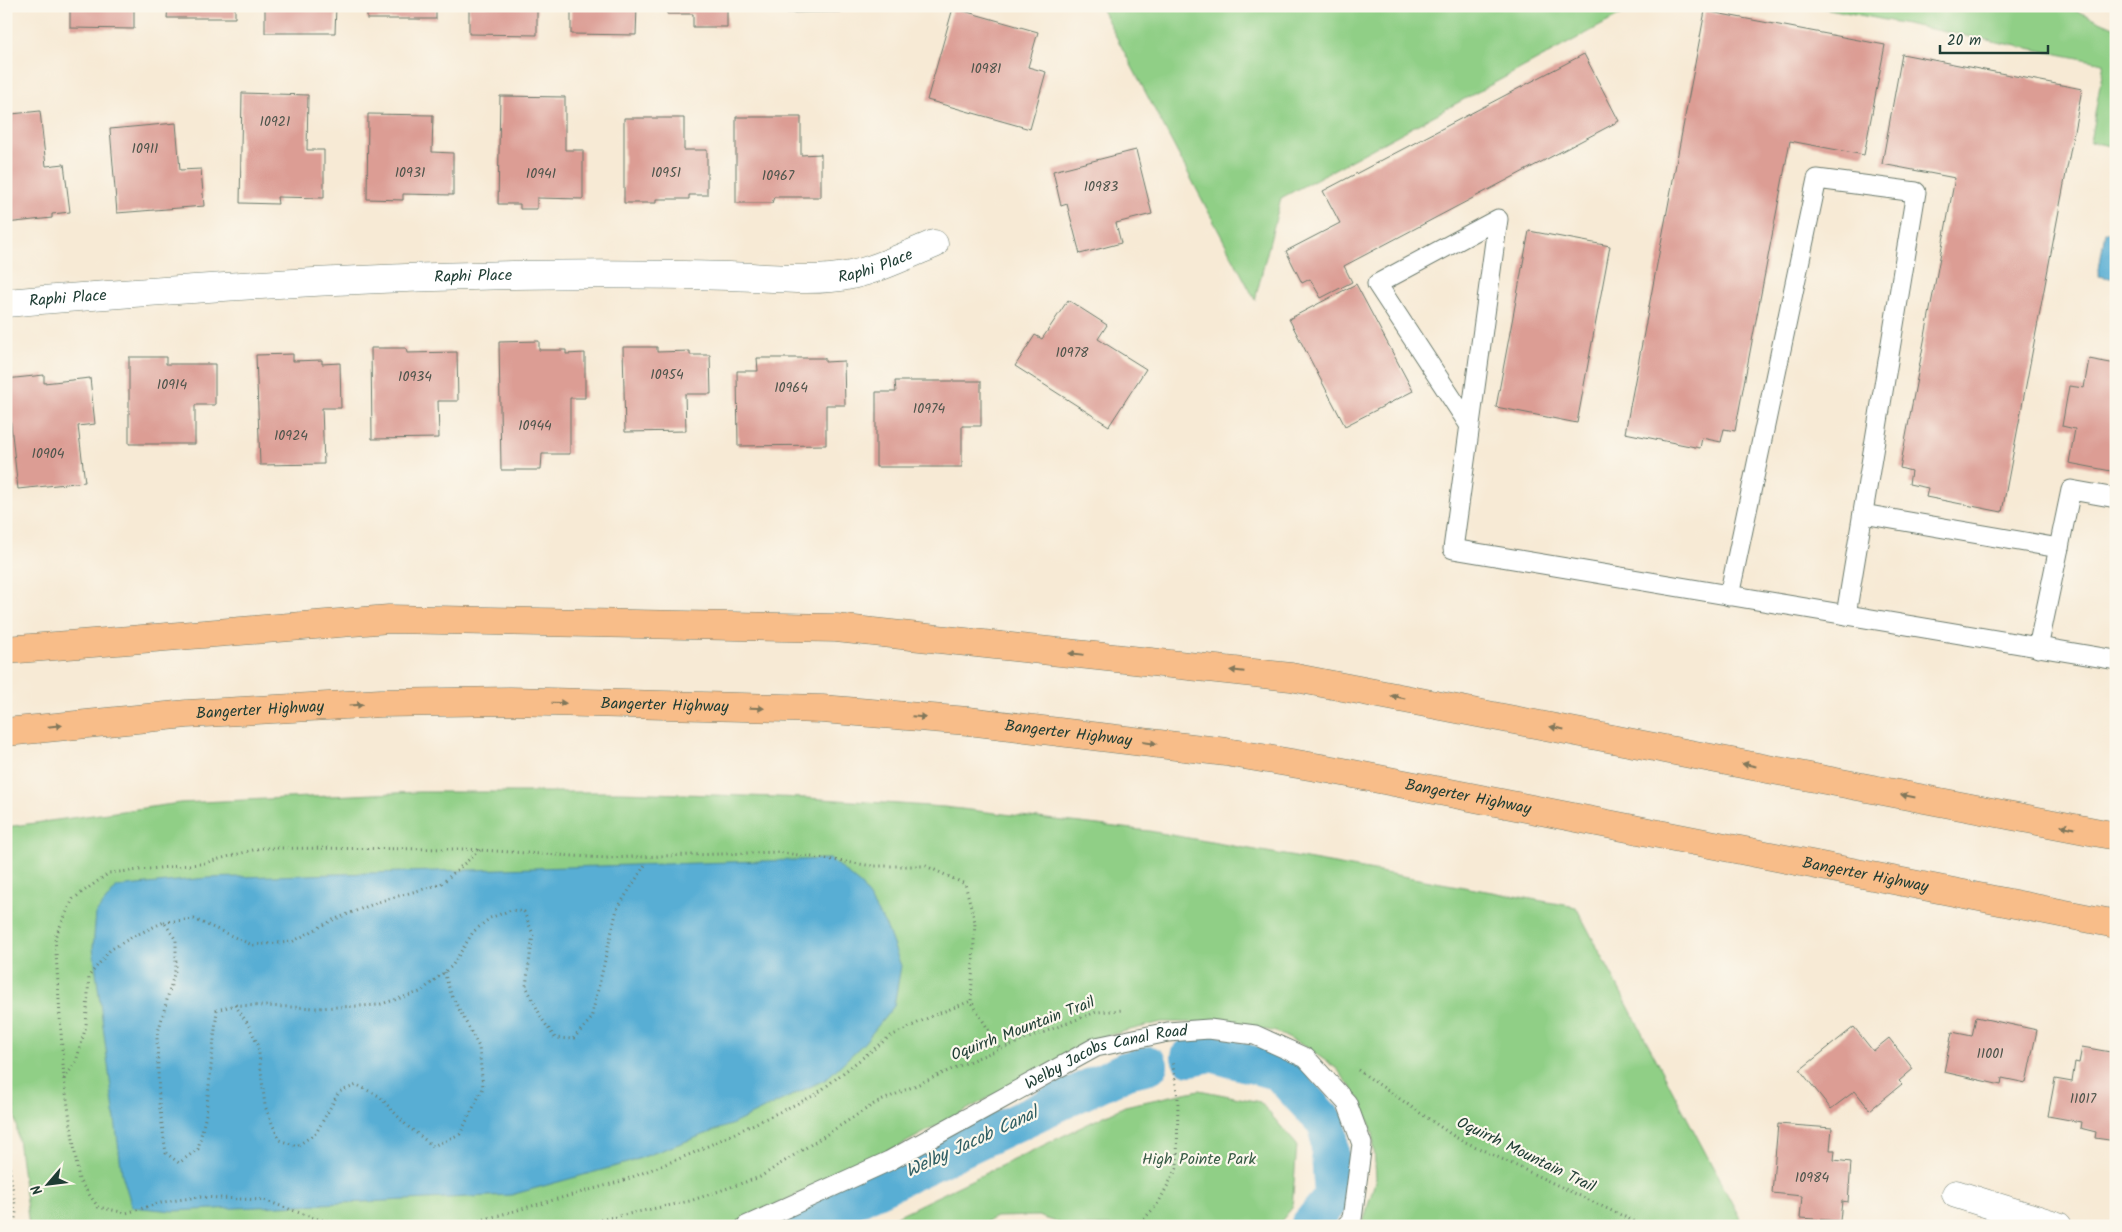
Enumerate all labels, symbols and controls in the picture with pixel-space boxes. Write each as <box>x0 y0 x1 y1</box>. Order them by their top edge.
scale bar <box>1940 22 2047 54</box>
text: 20 m <box>1947 29 1981 53</box>
house number: 10981 <box>970 58 1002 80</box>
house number: 10921 <box>260 111 290 133</box>
house number: 10911 <box>131 138 159 160</box>
house number: 10931 <box>395 162 425 184</box>
house number: 10951 <box>651 162 681 184</box>
house number: 10941 <box>526 163 556 185</box>
house number: 10967 <box>762 165 795 187</box>
house number: 10983 <box>1084 176 1118 198</box>
street label: Raphi Place <box>836 242 917 290</box>
street label: Raphi Place <box>434 263 512 289</box>
street label: Raphi Place <box>28 283 108 314</box>
house number: 10978 <box>1055 342 1089 364</box>
house number: 10954 <box>650 364 684 386</box>
house number: 10934 <box>398 366 432 388</box>
house number: 10914 <box>157 374 187 396</box>
house number: 10964 <box>774 377 808 399</box>
house number: 10974 <box>913 398 945 420</box>
house number: 10944 <box>518 415 552 437</box>
house number: 10924 <box>274 425 308 447</box>
house number: 10904 <box>32 443 65 465</box>
one-way arrow <box>1068 650 1084 658</box>
one-way arrow <box>1229 667 1245 675</box>
street label: Bangerter Highway <box>600 691 730 719</box>
one-way arrow <box>1389 693 1405 701</box>
street label: Bangerter Highway <box>195 694 325 726</box>
one-way arrow <box>551 699 567 707</box>
one-way arrow <box>349 700 365 708</box>
one-way arrow <box>749 704 765 712</box>
one-way arrow <box>911 713 927 721</box>
street label: Bangerter Highway <box>1003 713 1134 753</box>
one-way arrow <box>47 722 63 730</box>
one-way arrow <box>1549 724 1565 732</box>
one-way arrow <box>1142 739 1158 747</box>
one-way arrow <box>1740 761 1756 769</box>
street label: Bangerter Highway <box>1403 772 1534 821</box>
one-way arrow <box>1901 792 1916 800</box>
one-way arrow <box>2060 823 2075 831</box>
street label: Bangerter Highway <box>1800 850 1931 899</box>
street label: Oquirrh Mountain Trail <box>948 990 1099 1068</box>
street label: Welby Jacobs Canal Road <box>1020 1018 1189 1096</box>
house number: 11001 <box>1976 1043 2004 1065</box>
house number: 11017 <box>2070 1088 2097 1110</box>
water label: Welby Jacob Canal <box>901 1098 1046 1186</box>
street label: Oquirrh Mountain Trail <box>1452 1110 1600 1200</box>
park label: High Pointe Park <box>1142 1147 1257 1172</box>
north arrow <box>22 1160 72 1210</box>
house number: 10984 <box>1795 1167 1829 1189</box>
text: N <box>26 1180 49 1199</box>

